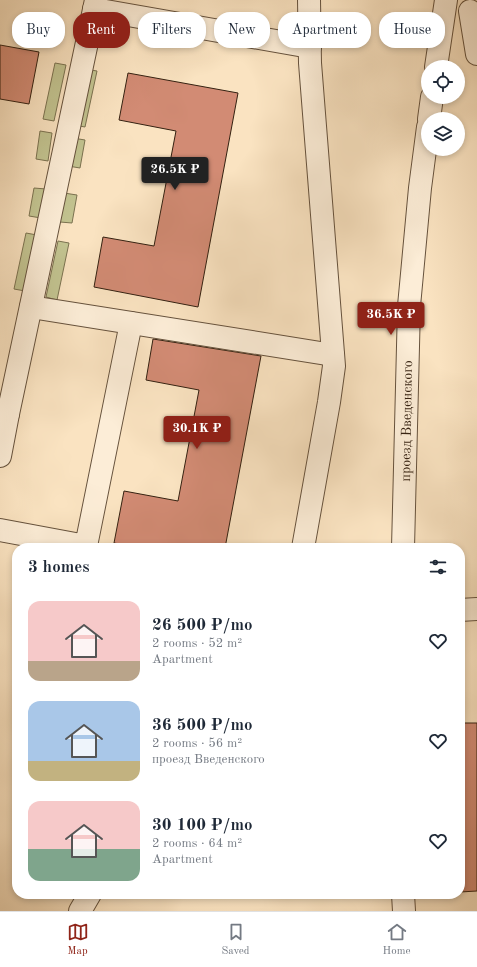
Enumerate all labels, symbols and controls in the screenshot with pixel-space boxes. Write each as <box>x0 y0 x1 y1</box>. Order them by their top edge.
chip: Buy <box>12 12 65 48</box>
chip: Rent <box>73 12 130 48</box>
chip: Filters <box>138 12 206 48</box>
chip: New <box>214 12 270 48</box>
chip: Apartment <box>278 12 371 48</box>
chip: House <box>379 12 445 48</box>
map controls <box>421 60 465 156</box>
button: locate <box>421 60 465 104</box>
button: layers <box>421 112 465 156</box>
pin: 26.5K ₽ <box>138 157 212 191</box>
text: 26.5K ₽ <box>150 163 200 176</box>
pin: 36.5K ₽ <box>354 302 428 336</box>
text: 36.5K ₽ <box>366 308 416 321</box>
street label: проезд Введенского <box>399 360 415 482</box>
pin: 30.1K ₽ <box>160 416 234 450</box>
text: 30.1K ₽ <box>172 422 222 435</box>
icon: filters <box>427 556 449 578</box>
text: 3 homes <box>28 559 90 576</box>
icon: home <box>60 617 108 665</box>
text: 26 500 ₽/mo <box>152 617 253 634</box>
icon: heart <box>427 630 449 652</box>
text: 2 rooms · 52 m² <box>152 637 242 650</box>
text: Apartment <box>152 653 213 666</box>
icon: home <box>60 717 108 765</box>
text: 36 500 ₽/mo <box>152 717 253 734</box>
icon: heart <box>427 730 449 752</box>
text: 2 rooms · 56 m² <box>152 737 242 750</box>
text: проезд Введенского <box>152 753 265 766</box>
icon: home <box>60 817 108 865</box>
text: 30 100 ₽/mo <box>152 817 253 834</box>
icon: heart <box>427 830 449 852</box>
text: 2 rooms · 64 m² <box>152 837 242 850</box>
text: Apartment <box>152 853 213 866</box>
tab: Map <box>67 921 89 959</box>
tab: Saved <box>222 921 250 959</box>
tab: Home <box>383 921 410 959</box>

